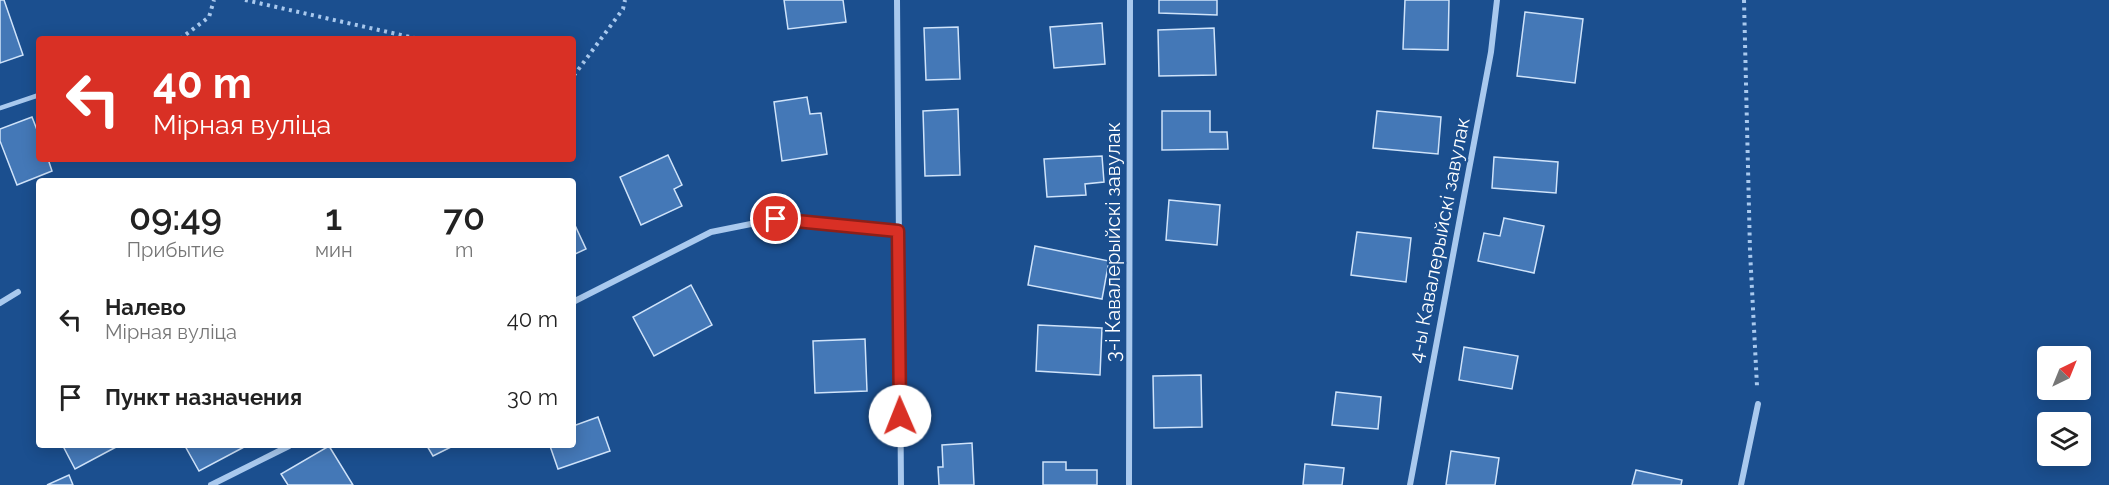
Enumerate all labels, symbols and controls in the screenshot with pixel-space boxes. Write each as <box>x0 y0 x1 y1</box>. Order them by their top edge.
text: 40 m <box>153 59 252 108</box>
icon: left <box>54 60 132 138</box>
text: Мірная вуліца <box>153 109 331 140</box>
street label: 4-ы Кавалерыйскі завулак <box>1403 115 1475 365</box>
street label: 3-і Кавалерыйскі завулак <box>1101 122 1125 362</box>
pin <box>750 193 801 244</box>
text: 09:49 <box>129 196 222 238</box>
text: 1 <box>325 196 342 238</box>
text: 70 <box>443 196 485 238</box>
icon: arrive <box>759 202 792 235</box>
text: Прибытие <box>127 238 224 262</box>
text: мин <box>315 238 353 262</box>
text: m <box>455 238 473 262</box>
text: Налево <box>105 294 186 320</box>
icon: left <box>54 303 87 336</box>
text: 40 m <box>507 306 558 332</box>
text: Мірная вуліца <box>105 320 237 344</box>
north arrow <box>2037 346 2091 400</box>
map controls <box>2037 346 2091 466</box>
icon: arrive <box>54 381 87 414</box>
text: Пункт назначения <box>105 384 302 410</box>
text: 30 m <box>507 384 558 410</box>
position arrow <box>868 384 932 448</box>
button: layers <box>2037 412 2091 466</box>

